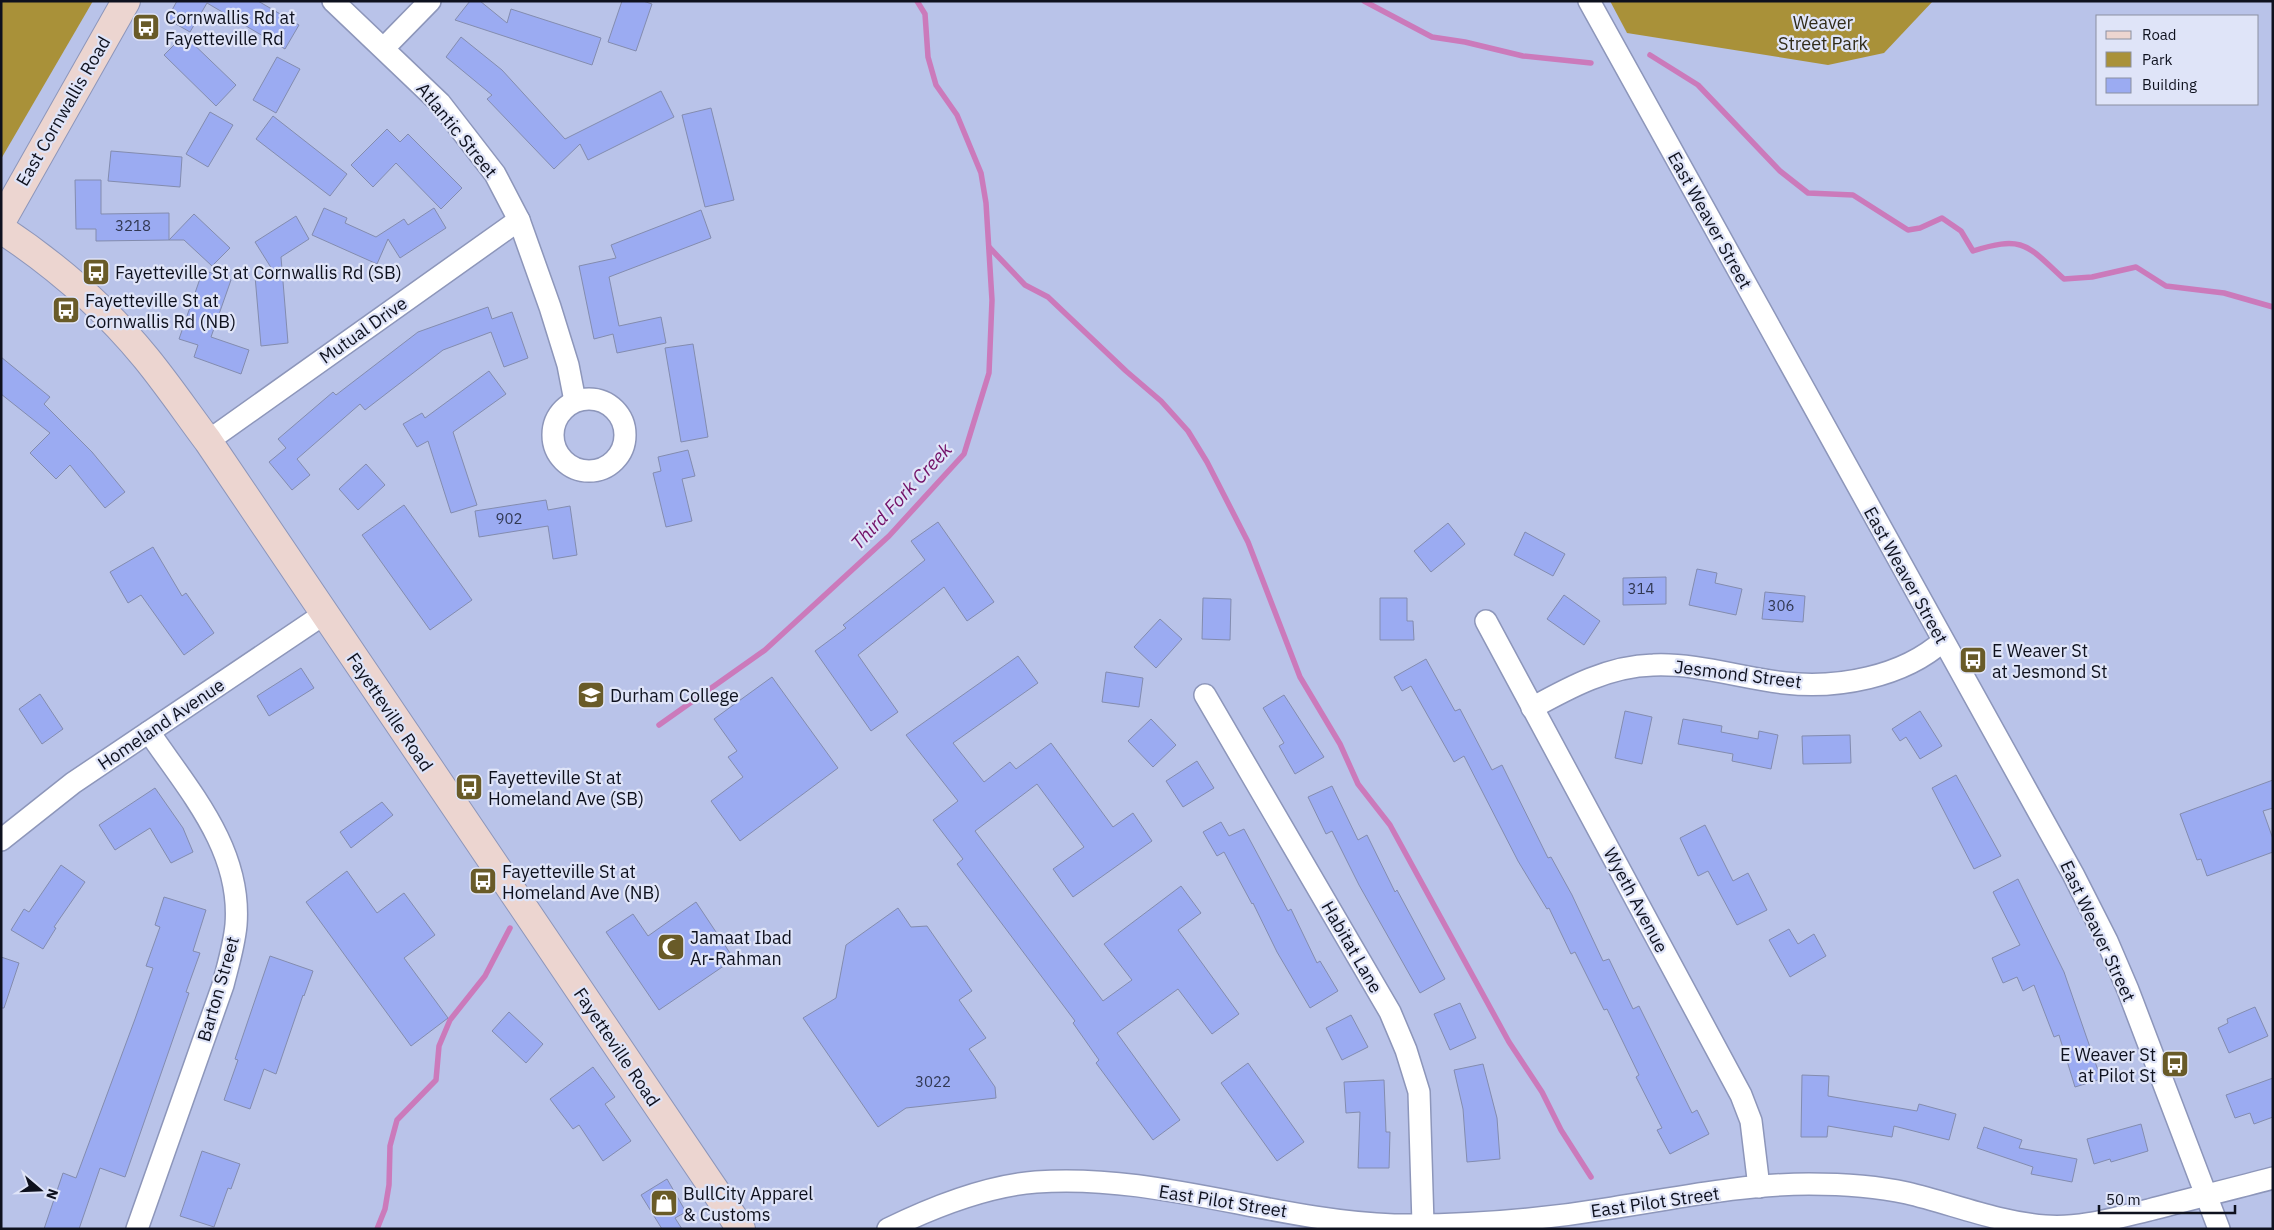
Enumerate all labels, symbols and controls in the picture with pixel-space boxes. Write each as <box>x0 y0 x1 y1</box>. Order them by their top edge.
place label: Cornwallis Rd at Fayetteville Rd <box>165 6 295 50</box>
park label: Weaver Street Park <box>1778 11 1869 55</box>
bus stop icon: Cornwallis Rd at Fayetteville Rd <box>131 12 161 42</box>
legend <box>2096 15 2259 105</box>
text: Road <box>2142 25 2177 44</box>
street label: East Cornwallis Road <box>11 32 115 190</box>
text: Park <box>2142 50 2172 69</box>
text: Building <box>2142 75 2197 94</box>
street label: Atlantic Street <box>412 78 502 182</box>
street label: East Weaver Street <box>1663 147 1757 293</box>
house number: 3218 <box>115 216 151 235</box>
bus stop icon: Fayetteville St at Cornwallis Rd (SB) <box>81 257 111 287</box>
place label: Fayetteville St at Cornwallis Rd (SB) <box>115 261 402 284</box>
place label: Fayetteville St at Cornwallis Rd (NB) <box>85 289 236 333</box>
street label: Mutual Drive <box>315 291 411 369</box>
bus stop icon: Fayetteville St at Cornwallis Rd (NB) <box>51 295 81 325</box>
water label: Third Fork Creek <box>845 437 957 555</box>
street label: East Weaver Street <box>1859 502 1953 648</box>
house number: 902 <box>495 509 523 528</box>
house number: 314 <box>1627 579 1655 598</box>
house number: 306 <box>1767 596 1795 615</box>
place label: E Weaver St at Jesmond St <box>1992 639 2108 683</box>
bus stop icon: E Weaver St at Jesmond St <box>1958 645 1988 675</box>
street label: Fayetteville Road <box>342 648 438 776</box>
street label: Jesmond Street <box>1673 655 1803 693</box>
street label: Homeland Avenue <box>93 673 229 775</box>
school or university icon: Durham College <box>576 680 606 710</box>
place label: Durham College <box>610 684 739 707</box>
place label: Fayetteville St at Homeland Ave (SB) <box>488 766 644 810</box>
bus stop icon: Fayetteville St at Homeland Ave (SB) <box>454 772 484 802</box>
street label: Wyeth Avenue <box>1599 844 1673 957</box>
street label: East Weaver Street <box>2055 857 2141 1005</box>
place label: Fayetteville St at Homeland Ave (NB) <box>502 860 660 904</box>
bus stop icon: Fayetteville St at Homeland Ave (NB) <box>468 866 498 896</box>
street label: Habitat Lane <box>1316 897 1388 997</box>
place label: Jamaat Ibad Ar-Rahman <box>690 926 792 970</box>
mosque icon: Jamaat Ibad Ar-Rahman <box>656 932 686 962</box>
street label: Barton Street <box>192 934 244 1044</box>
street label: Fayetteville Road <box>569 983 665 1111</box>
place label: E Weaver St at Pilot St <box>2060 1043 2156 1087</box>
bus stop icon: E Weaver St at Pilot St <box>2160 1049 2190 1079</box>
house number: 3022 <box>915 1072 951 1091</box>
north arrow <box>15 1165 65 1215</box>
street label: East Pilot Street <box>1157 1180 1289 1222</box>
place label: BullCity Apparel & Customs <box>683 1182 813 1226</box>
street label: East Pilot Street <box>1589 1182 1721 1222</box>
scale bar <box>2099 1182 2235 1214</box>
text: N <box>42 1187 62 1202</box>
shop icon: BullCity Apparel & Customs <box>649 1188 679 1218</box>
text: 50 m <box>2106 1190 2141 1209</box>

